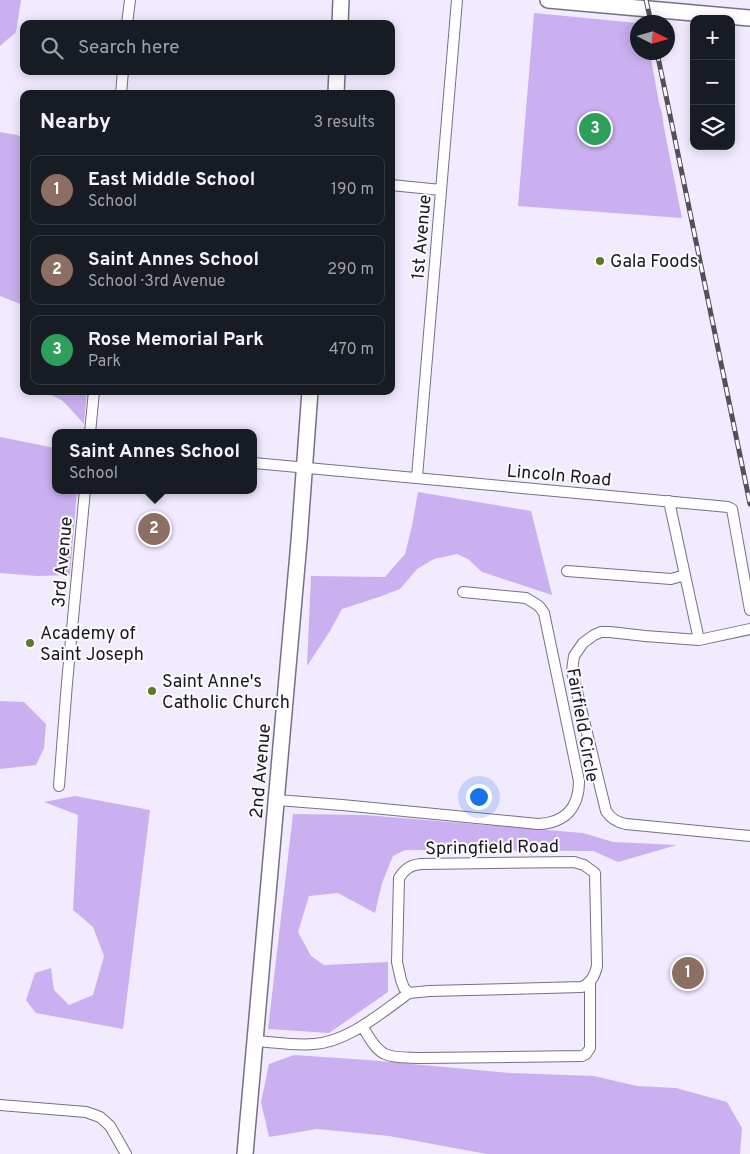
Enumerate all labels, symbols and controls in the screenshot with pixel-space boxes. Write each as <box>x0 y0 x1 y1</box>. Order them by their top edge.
north arrow <box>630 15 675 60</box>
map controls <box>690 15 735 150</box>
button: + <box>690 15 735 60</box>
search box <box>20 20 395 75</box>
icon: search <box>38 34 66 62</box>
text: Search here <box>78 36 180 60</box>
button: − <box>690 60 735 105</box>
button: layers <box>690 105 735 150</box>
text: Nearby <box>40 109 111 136</box>
pin: 3 <box>579 110 611 148</box>
text: 3 results <box>313 113 375 133</box>
text: East Middle School <box>88 168 255 192</box>
text: 1 <box>54 180 60 200</box>
text: 190 m <box>331 180 374 200</box>
text: School <box>88 192 137 212</box>
street label: 1st Avenue <box>407 194 438 281</box>
text: Saint Annes School <box>88 248 259 272</box>
place label: Gala Foods <box>610 251 698 274</box>
marker: Gala Foods <box>594 255 606 267</box>
text: 2 <box>52 260 62 280</box>
text: 290 m <box>327 260 374 280</box>
text: School · 3rd Avenue <box>88 272 225 292</box>
text: Rose Memorial Park <box>88 328 264 352</box>
text: 3 <box>52 340 62 360</box>
text: 470 m <box>329 340 374 360</box>
text: Park <box>88 352 121 372</box>
popup <box>52 429 257 494</box>
text: Saint Annes School <box>69 440 240 464</box>
street label: Lincoln Road <box>506 460 612 493</box>
text: School <box>69 464 118 484</box>
pin: 2 <box>138 510 170 548</box>
street label: 3rd Avenue <box>48 516 79 609</box>
place label: Academy of Saint Joseph <box>40 623 144 667</box>
marker: Academy of Saint Joseph <box>24 637 36 649</box>
street label: Fairfield Circle <box>560 666 603 784</box>
place label: Saint Anne's Catholic Church <box>162 671 290 715</box>
marker: Saint Anne's Catholic Church <box>146 685 158 697</box>
street label: 2nd Avenue <box>246 723 277 820</box>
your location <box>466 784 492 810</box>
street label: Springfield Road <box>425 836 559 861</box>
pin: 1 <box>672 954 704 992</box>

